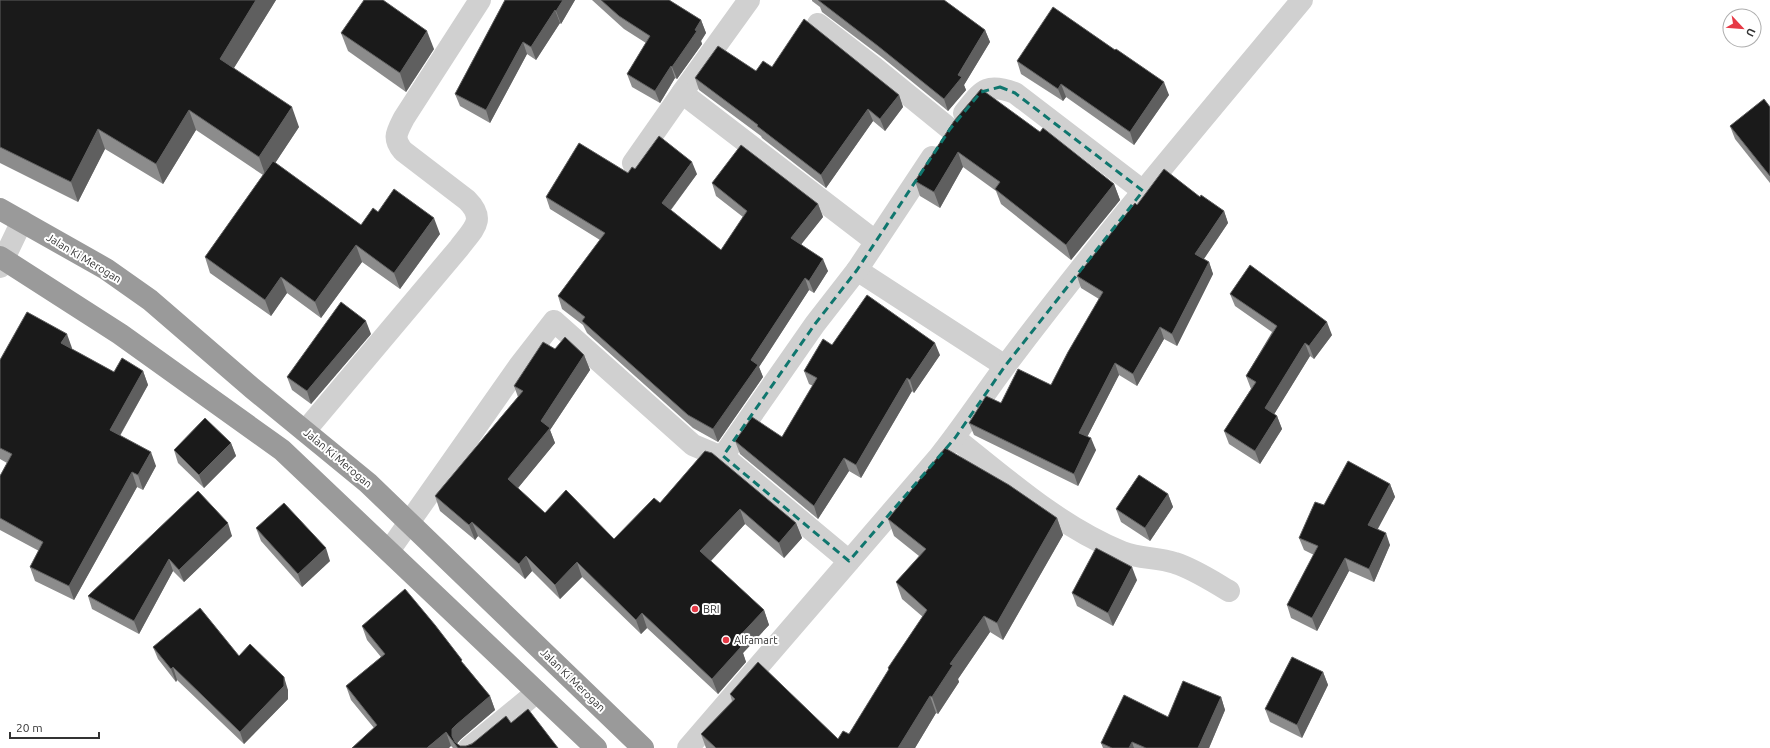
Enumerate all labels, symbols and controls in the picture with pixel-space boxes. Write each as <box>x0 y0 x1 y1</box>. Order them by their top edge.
north arrow <box>1722 8 1762 48</box>
text: U <box>1744 26 1758 38</box>
street label: Jalan Ki Merogan <box>44 231 124 285</box>
street label: Jalan Ki Merogan <box>302 426 374 490</box>
place label: BRI <box>703 603 720 615</box>
marker: BRI <box>690 604 700 614</box>
place label: Alfamart <box>734 634 778 646</box>
marker: Alfamart <box>721 635 731 645</box>
street label: Jalan Ki Merogan <box>538 646 608 714</box>
scale bar <box>10 714 99 740</box>
text: 20 m <box>16 721 43 734</box>

